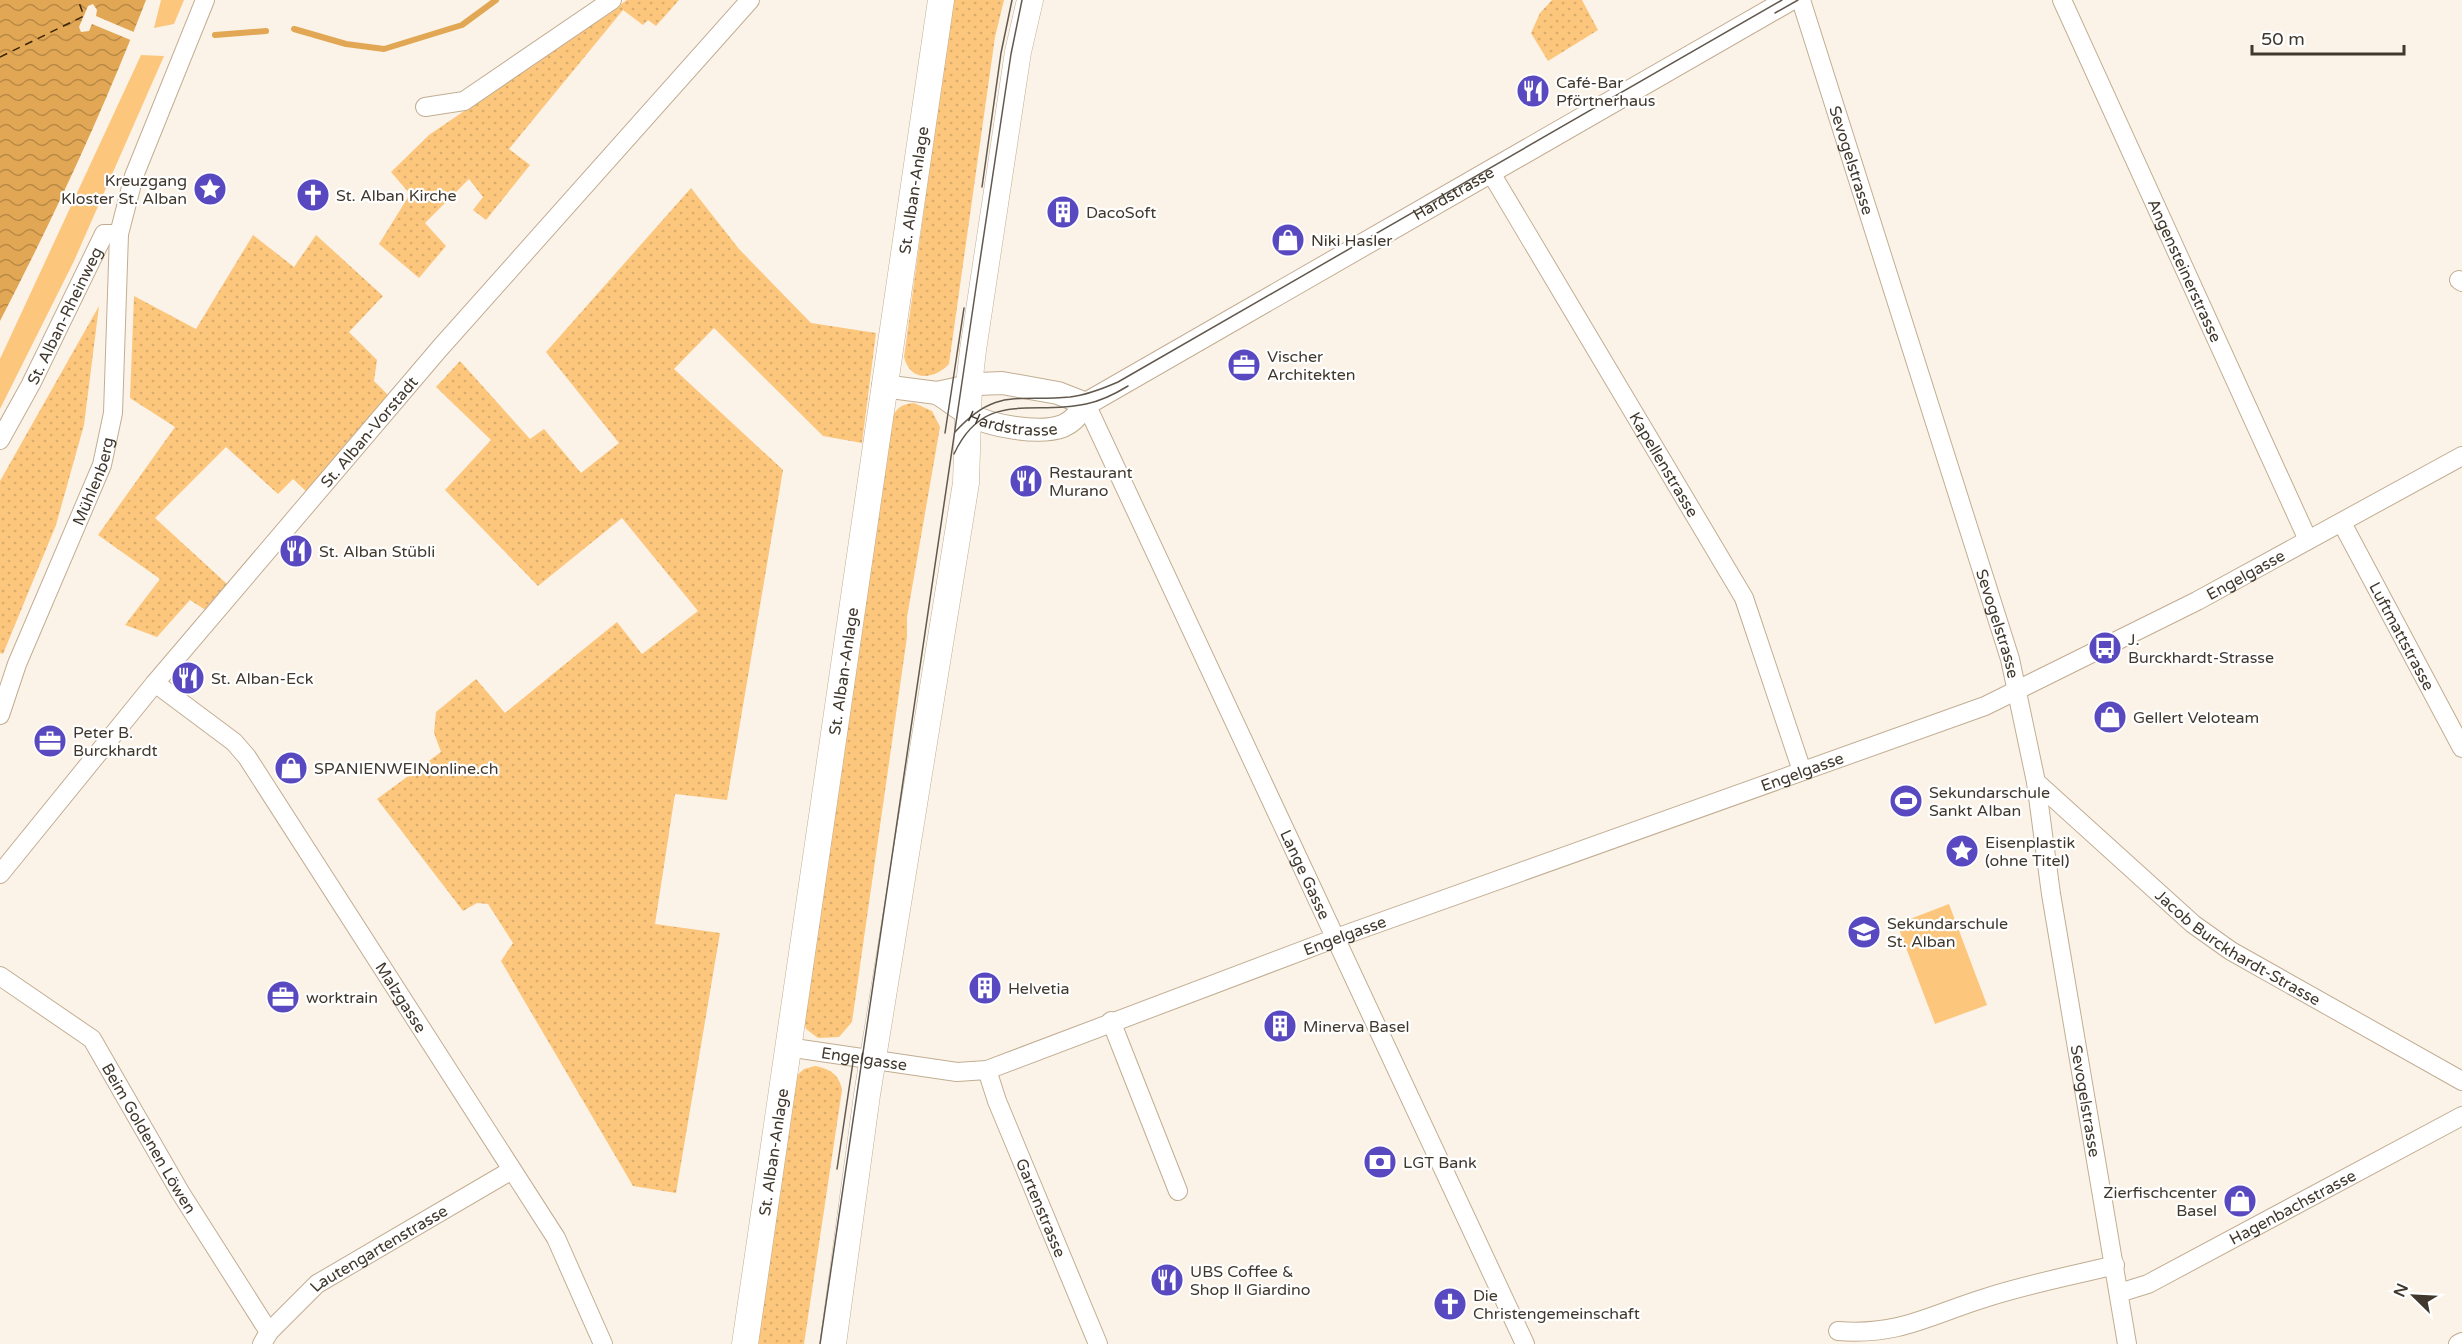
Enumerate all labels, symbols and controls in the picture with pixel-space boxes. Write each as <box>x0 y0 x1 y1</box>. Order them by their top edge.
scale bar <box>2252 18 2404 56</box>
text: 50 m <box>2261 28 2305 50</box>
restaurant icon: Café-Bar Pförtnerhaus <box>1515 73 1551 109</box>
place label: Café-Bar Pförtnerhaus <box>1556 73 1655 111</box>
street label: Sevogelstrasse <box>1824 103 1878 218</box>
street label: St. Alban-Anlage <box>895 125 933 255</box>
street label: Hardstrasse <box>1410 163 1498 225</box>
place label: Kreuzgang Kloster St. Alban <box>61 171 187 209</box>
place icon: Kreuzgang Kloster St. Alban <box>192 171 228 207</box>
church icon: St. Alban Kirche <box>295 177 331 213</box>
place label: St. Alban Kirche <box>336 186 457 206</box>
building icon: DacoSoft <box>1045 194 1081 230</box>
street label: Angensteinerstrasse <box>2143 196 2226 346</box>
place label: DacoSoft <box>1086 203 1156 223</box>
shop icon: Niki Hasler <box>1270 222 1306 258</box>
place label: Niki Hasler <box>1311 231 1393 251</box>
street label: St. Alban-Rheinweg <box>23 244 107 388</box>
office icon: Vischer Architekten <box>1226 347 1262 383</box>
place label: Vischer Architekten <box>1267 347 1356 385</box>
street label: St. Alban-Vorstadt <box>317 373 423 492</box>
street label: Hardstrasse <box>965 406 1059 441</box>
street label: Kapellenstrasse <box>1625 409 1703 521</box>
street label: Mühlenberg <box>68 436 119 529</box>
restaurant icon: Restaurant Murano <box>1008 463 1044 499</box>
place label: Restaurant Murano <box>1049 463 1133 501</box>
restaurant icon: St. Alban Stübli <box>278 533 314 569</box>
place label: St. Alban Stübli <box>319 542 435 562</box>
street label: Engelgasse <box>2203 546 2289 605</box>
street label: Sevogelstrasse <box>1971 567 2023 680</box>
street label: Luftmattstrasse <box>2364 579 2438 694</box>
street label: St. Alban-Anlage <box>825 606 863 736</box>
bus stop icon: J. Burckhardt-Strasse <box>2087 630 2123 666</box>
place label: J. Burckhardt-Strasse <box>2128 630 2274 668</box>
restaurant icon: St. Alban-Eck <box>170 660 206 696</box>
place label: St. Alban-Eck <box>211 669 314 689</box>
shop icon: Gellert Veloteam <box>2092 699 2128 735</box>
place label: Gellert Veloteam <box>2133 708 2259 728</box>
office icon: Peter B. Burckhardt <box>32 723 68 759</box>
place label: Peter B. Burckhardt <box>73 723 158 761</box>
street label: Engelgasse <box>1758 748 1847 796</box>
shop icon: SPANIENWEINonline.ch <box>273 750 309 786</box>
place label: SPANIENWEINonline.ch <box>314 759 498 779</box>
sports icon: Sekundarschule Sankt Alban <box>1888 783 1924 819</box>
place label: Sekundarschule Sankt Alban <box>1929 783 2050 821</box>
street label: Lange Gasse <box>1275 827 1334 923</box>
place icon: Eisenplastik (ohne Titel) <box>1944 833 1980 869</box>
place label: Eisenplastik (ohne Titel) <box>1985 833 2075 871</box>
street label: Jacob Burckhardt-Strasse <box>2151 886 2324 1010</box>
street label: Engelgasse <box>1301 912 1389 960</box>
school or university icon: Sekundarschule St. Alban <box>1846 914 1882 950</box>
place label: Sekundarschule St. Alban <box>1887 914 2008 952</box>
street label: Malzgasse <box>370 959 431 1037</box>
building icon: Helvetia <box>967 970 1003 1006</box>
office icon: worktrain <box>265 979 301 1015</box>
place label: Helvetia <box>1008 979 1069 999</box>
place label: worktrain <box>306 988 378 1008</box>
building icon: Minerva Basel <box>1262 1008 1298 1044</box>
place label: Minerva Basel <box>1303 1017 1410 1037</box>
street label: Engelgasse <box>820 1043 908 1076</box>
street label: Sevogelstrasse <box>2066 1044 2104 1159</box>
street label: Beim Goldenen Löwen <box>97 1060 200 1218</box>
street label: St. Alban-Anlage <box>755 1087 793 1217</box>
bank icon: LGT Bank <box>1362 1144 1398 1180</box>
place label: LGT Bank <box>1403 1153 1477 1173</box>
street label: Gartenstrasse <box>1011 1155 1070 1260</box>
street label: Hagenbachstrasse <box>2226 1166 2360 1250</box>
place label: Zierfischcenter Basel <box>2103 1183 2218 1221</box>
shop icon: Zierfischcenter Basel <box>2222 1183 2258 1219</box>
street label: Lautengartenstrasse <box>306 1201 451 1297</box>
restaurant icon: UBS Coffee & Shop Il Giardino <box>1149 1262 1185 1298</box>
place label: UBS Coffee & Shop Il Giardino <box>1190 1262 1311 1300</box>
north arrow <box>2384 1266 2444 1326</box>
text: N <box>2389 1280 2413 1300</box>
church icon: Die Christengemeinschaft <box>1432 1286 1468 1322</box>
place label: Die Christengemeinschaft <box>1473 1286 1640 1324</box>

